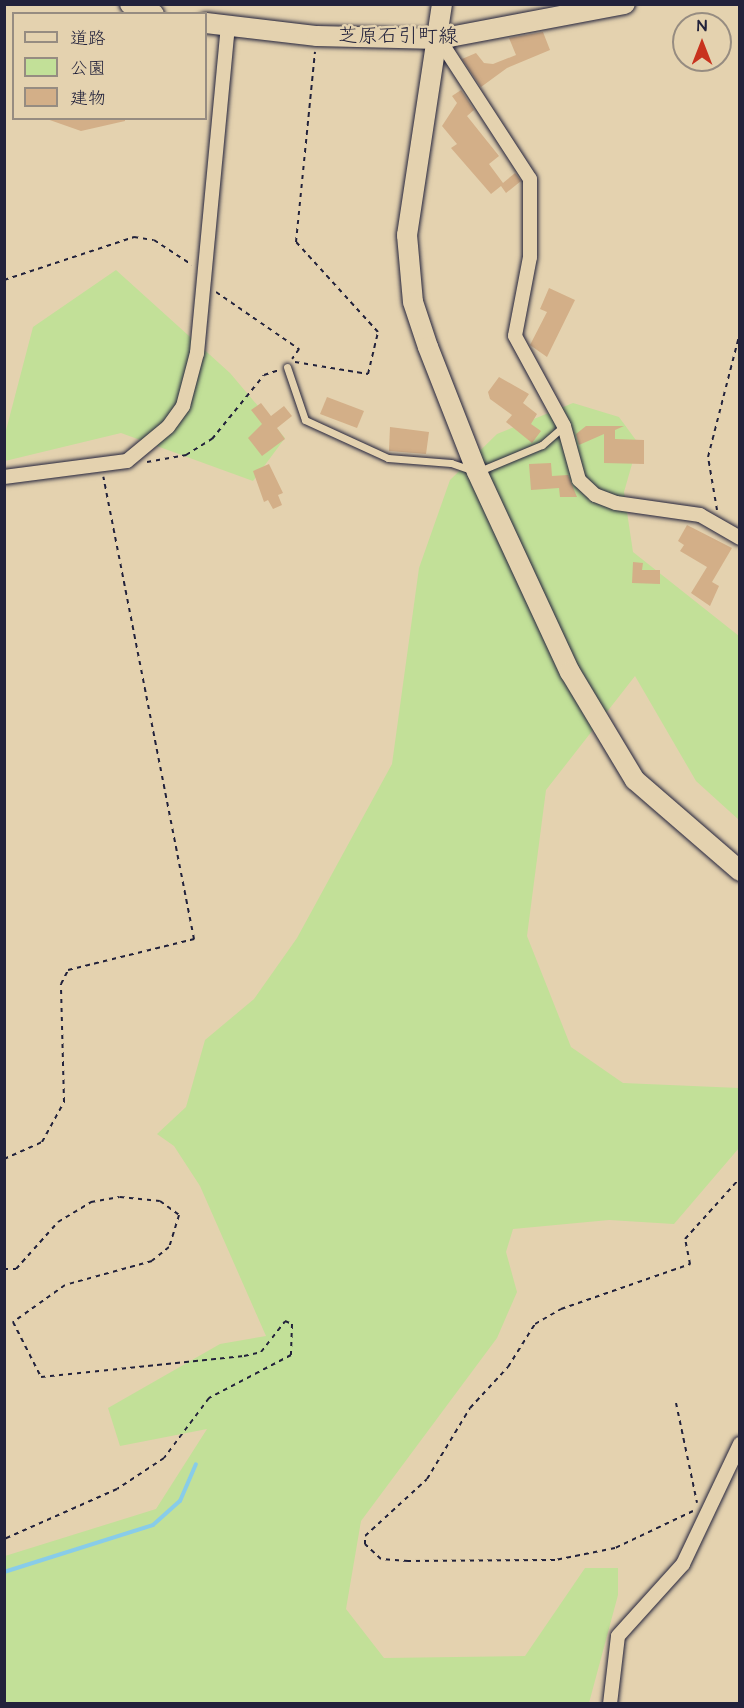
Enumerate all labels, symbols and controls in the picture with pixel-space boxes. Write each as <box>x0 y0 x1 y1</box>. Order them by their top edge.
legend <box>12 12 207 120</box>
north arrow <box>672 12 732 72</box>
text: N <box>697 15 707 37</box>
street label: 芝原石引町線 <box>338 24 458 48</box>
text: 道路 <box>70 26 106 51</box>
text: 公園 <box>70 56 106 81</box>
text: 建物 <box>70 86 106 111</box>

